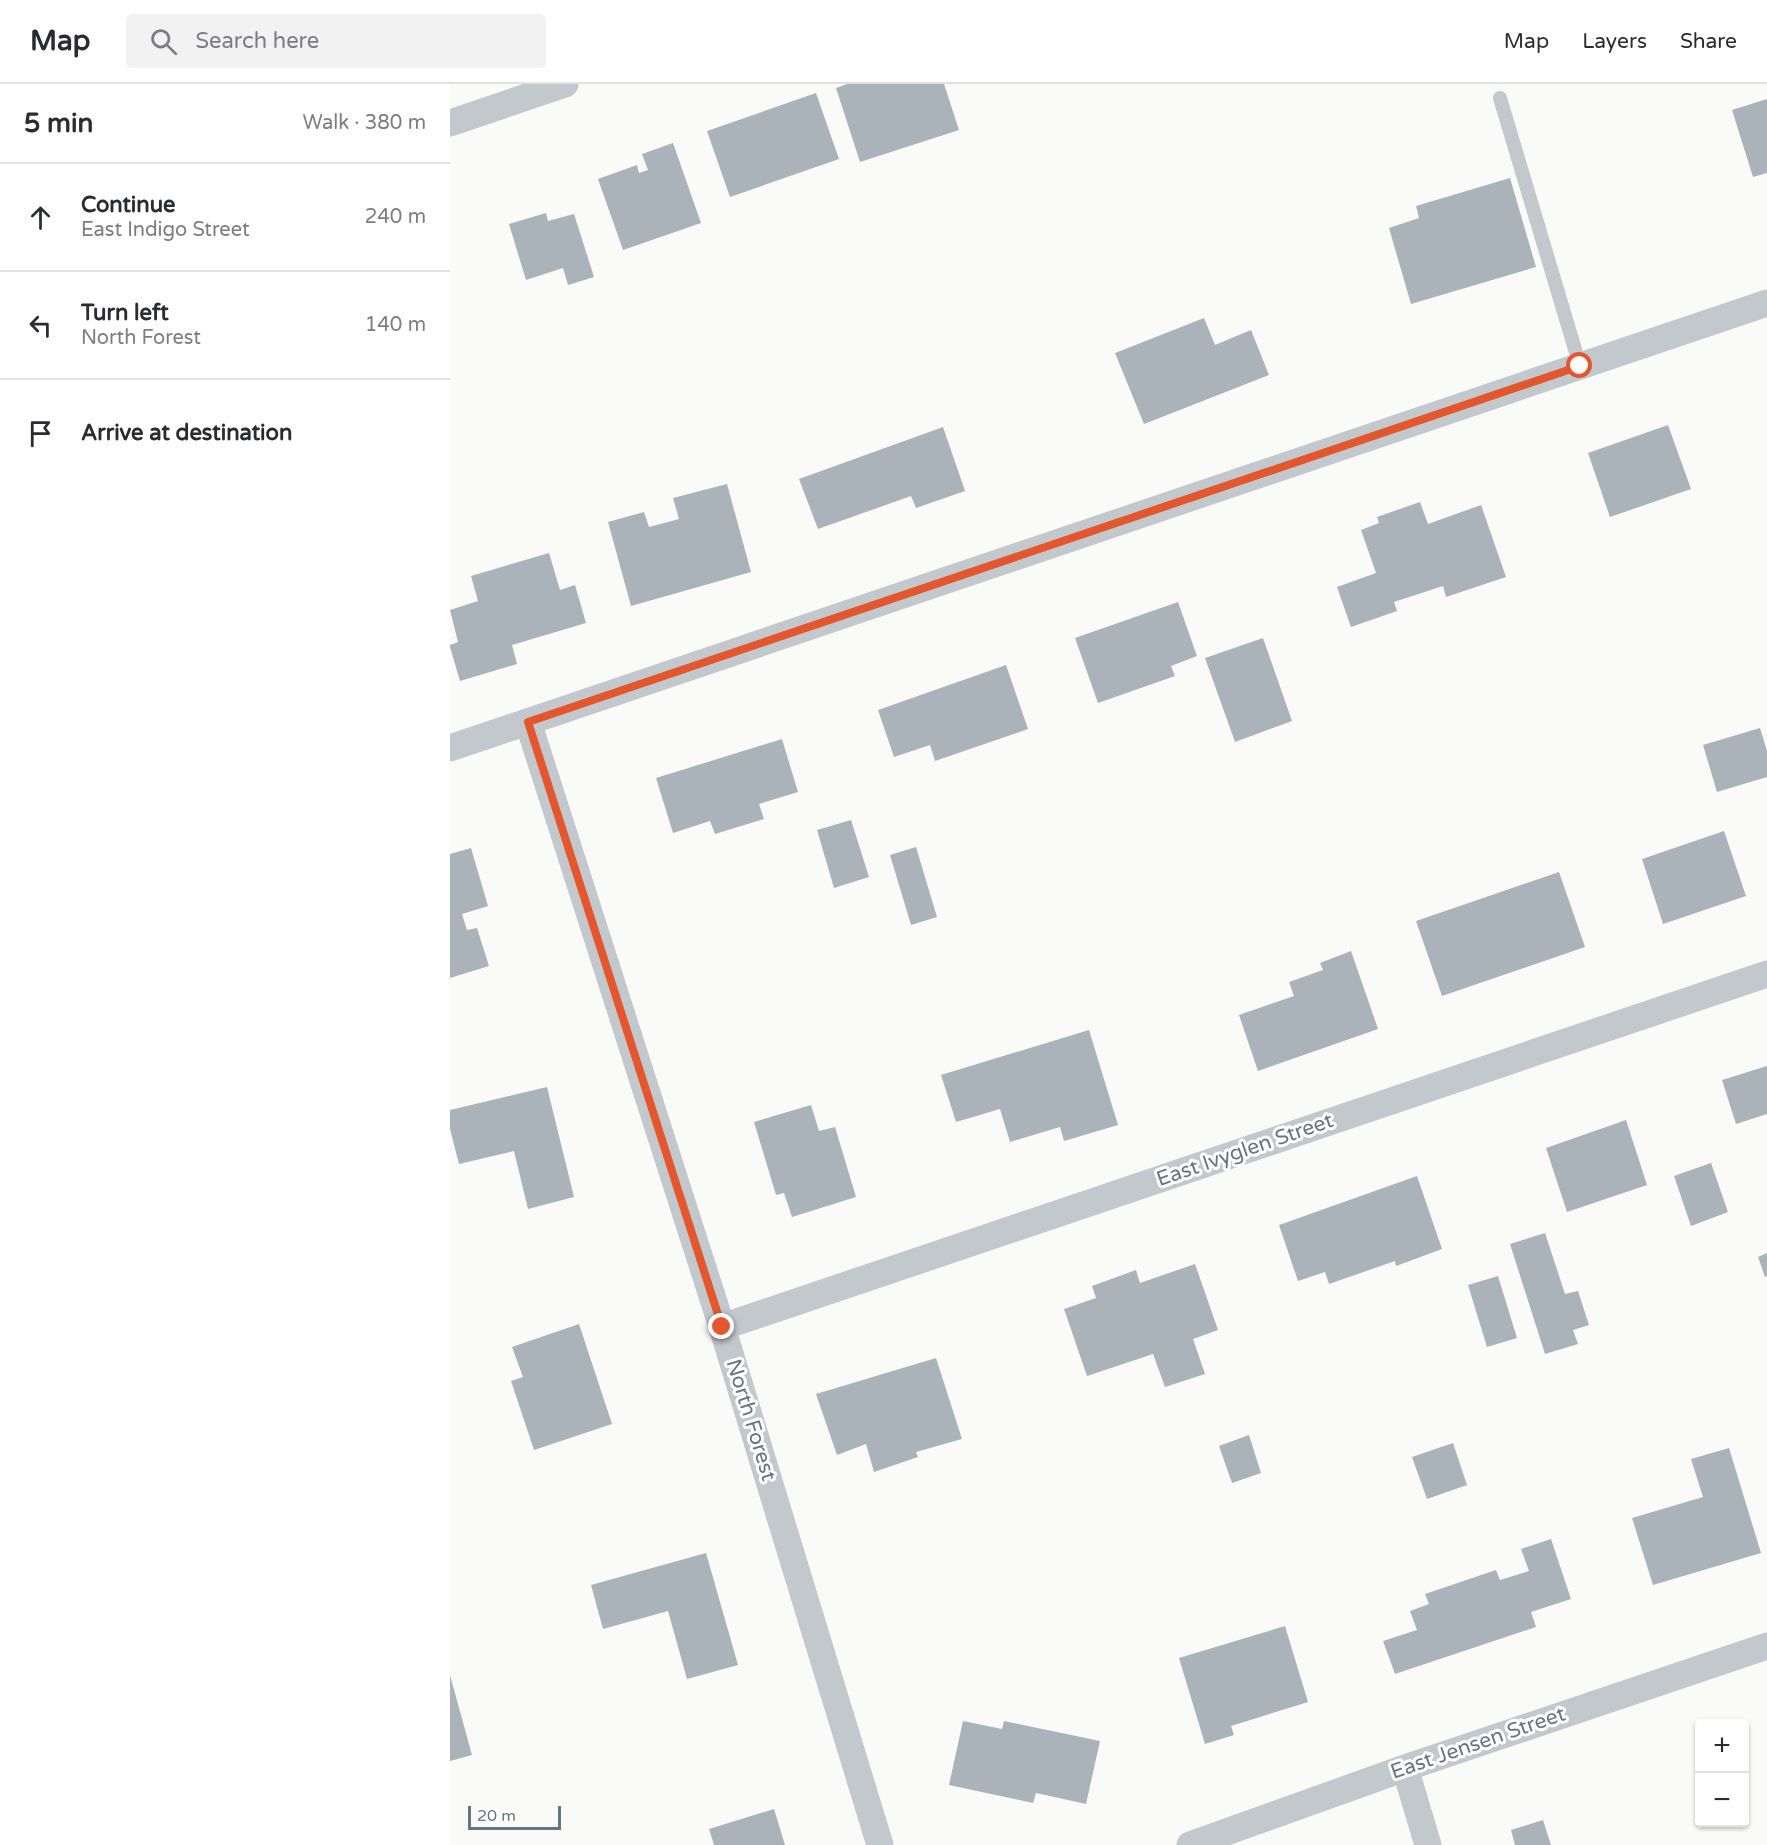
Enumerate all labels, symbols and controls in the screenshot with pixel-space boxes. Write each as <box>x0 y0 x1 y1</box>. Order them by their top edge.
search box <box>126 14 546 68</box>
text: Map <box>30 24 90 58</box>
icon: search <box>147 25 180 58</box>
text: Search here <box>195 28 319 54</box>
text: Map <box>1504 29 1549 54</box>
text: Layers <box>1582 29 1647 54</box>
text: Share <box>1680 29 1737 54</box>
text: 5 min <box>24 108 93 139</box>
text: Walk · 380 m <box>303 111 426 135</box>
text: Continue <box>81 192 176 218</box>
icon: ahead <box>24 201 57 234</box>
text: 240 m <box>365 205 426 229</box>
text: East Indigo Street <box>81 218 250 242</box>
text: Turn left <box>81 300 169 326</box>
icon: left <box>24 309 57 342</box>
text: 140 m <box>365 313 426 337</box>
text: North Forest <box>81 326 201 350</box>
route start <box>1566 352 1592 378</box>
icon: arrive <box>24 417 57 450</box>
text: Arrive at destination <box>81 420 292 446</box>
street label: East Ivyglen Street <box>1153 1108 1337 1192</box>
route end <box>708 1313 734 1339</box>
street label: North Forest <box>721 1356 781 1484</box>
street label: East Jensen Street <box>1387 1701 1569 1785</box>
map controls <box>1695 1719 1749 1827</box>
button: + <box>1695 1719 1749 1773</box>
button: − <box>1695 1773 1749 1827</box>
scale bar <box>468 1803 561 1830</box>
text: 20 m <box>477 1806 516 1826</box>

